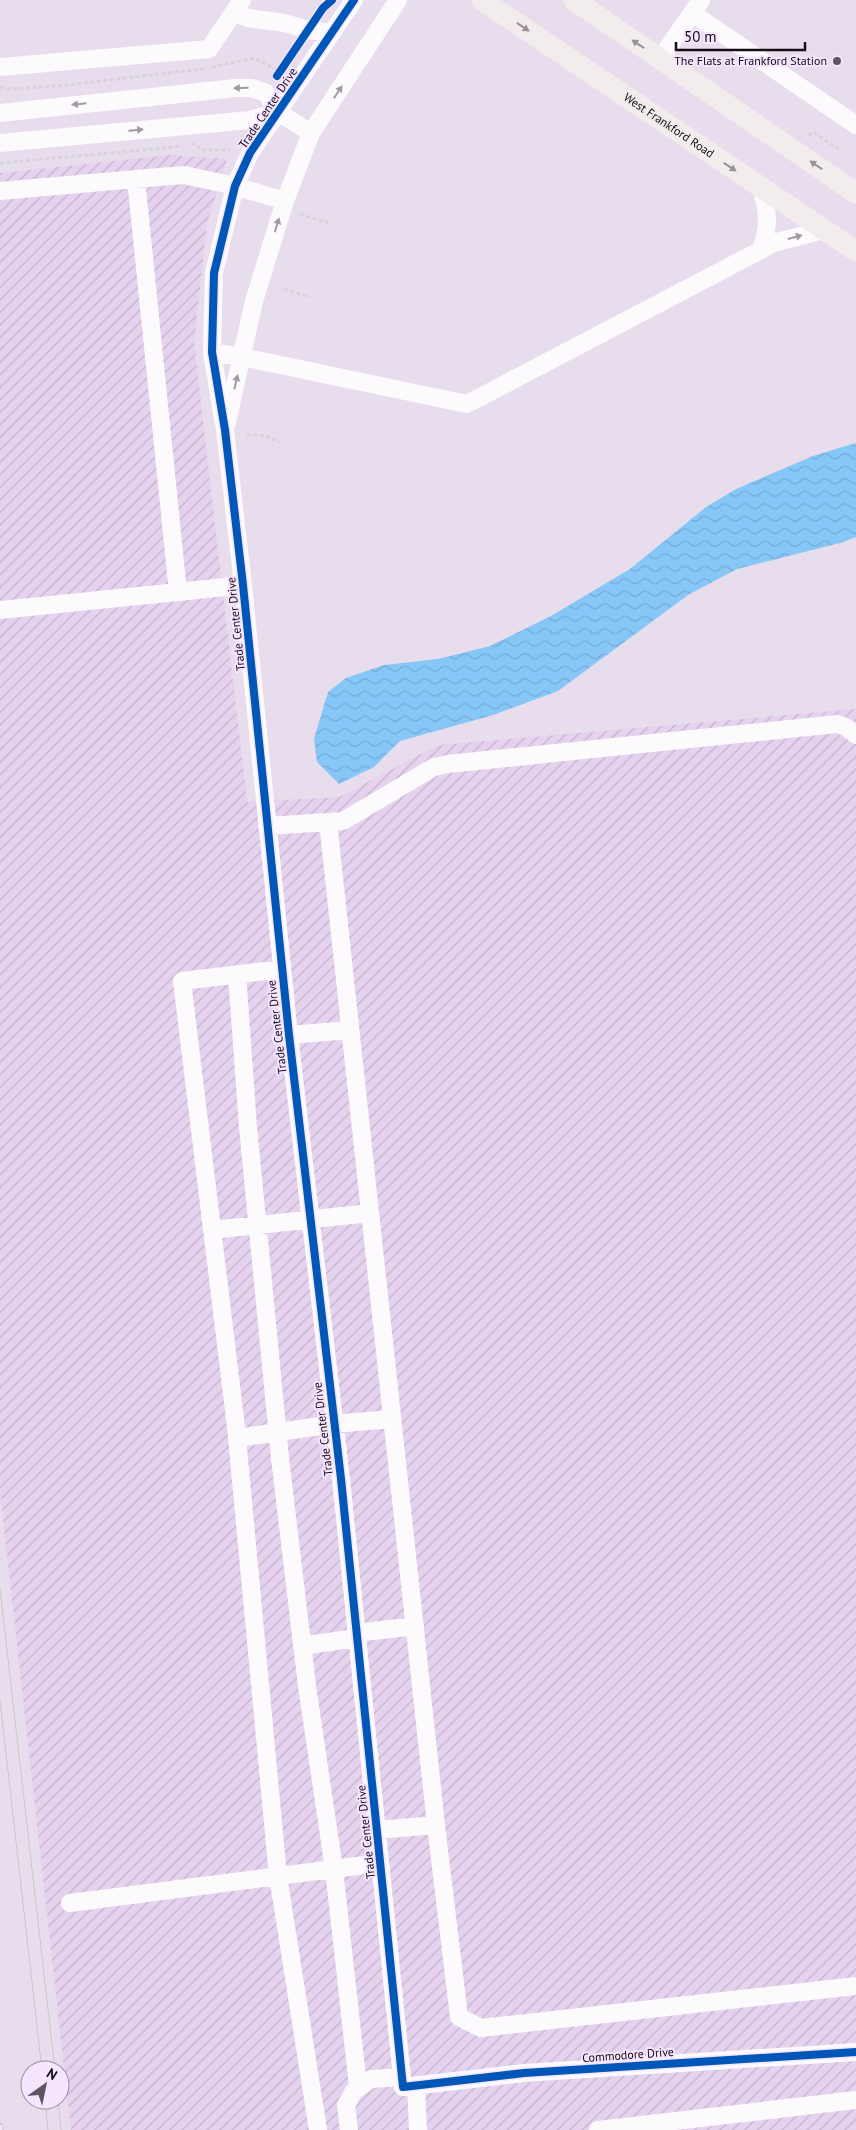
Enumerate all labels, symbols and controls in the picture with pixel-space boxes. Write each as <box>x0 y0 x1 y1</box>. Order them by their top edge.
scale bar <box>676 20 805 52</box>
one-way arrow <box>516 22 530 32</box>
text: 50 m <box>684 27 717 46</box>
one-way arrow <box>631 39 645 49</box>
place label: The Flats at Frankford Station <box>674 53 827 68</box>
marker: The Flats at Frankford Station <box>831 55 843 67</box>
street label: Trade Center Drive <box>235 64 300 151</box>
one-way arrow <box>232 84 248 92</box>
one-way arrow <box>333 85 343 99</box>
street label: West Frankford Road <box>621 89 717 161</box>
one-way arrow <box>71 100 87 108</box>
one-way arrow <box>128 126 144 134</box>
one-way arrow <box>809 160 823 170</box>
one-way arrow <box>724 162 737 171</box>
one-way arrow <box>274 218 282 233</box>
one-way arrow <box>788 233 803 241</box>
one-way arrow <box>232 375 240 390</box>
street label: Trade Center Drive <box>223 576 248 672</box>
street label: Trade Center Drive <box>263 979 290 1075</box>
street label: Trade Center Drive <box>309 1381 336 1477</box>
street label: Trade Center Drive <box>353 1784 378 1880</box>
street label: Commodore Drive <box>582 2044 674 2065</box>
north arrow <box>20 2060 70 2110</box>
text: N <box>43 2064 61 2084</box>

